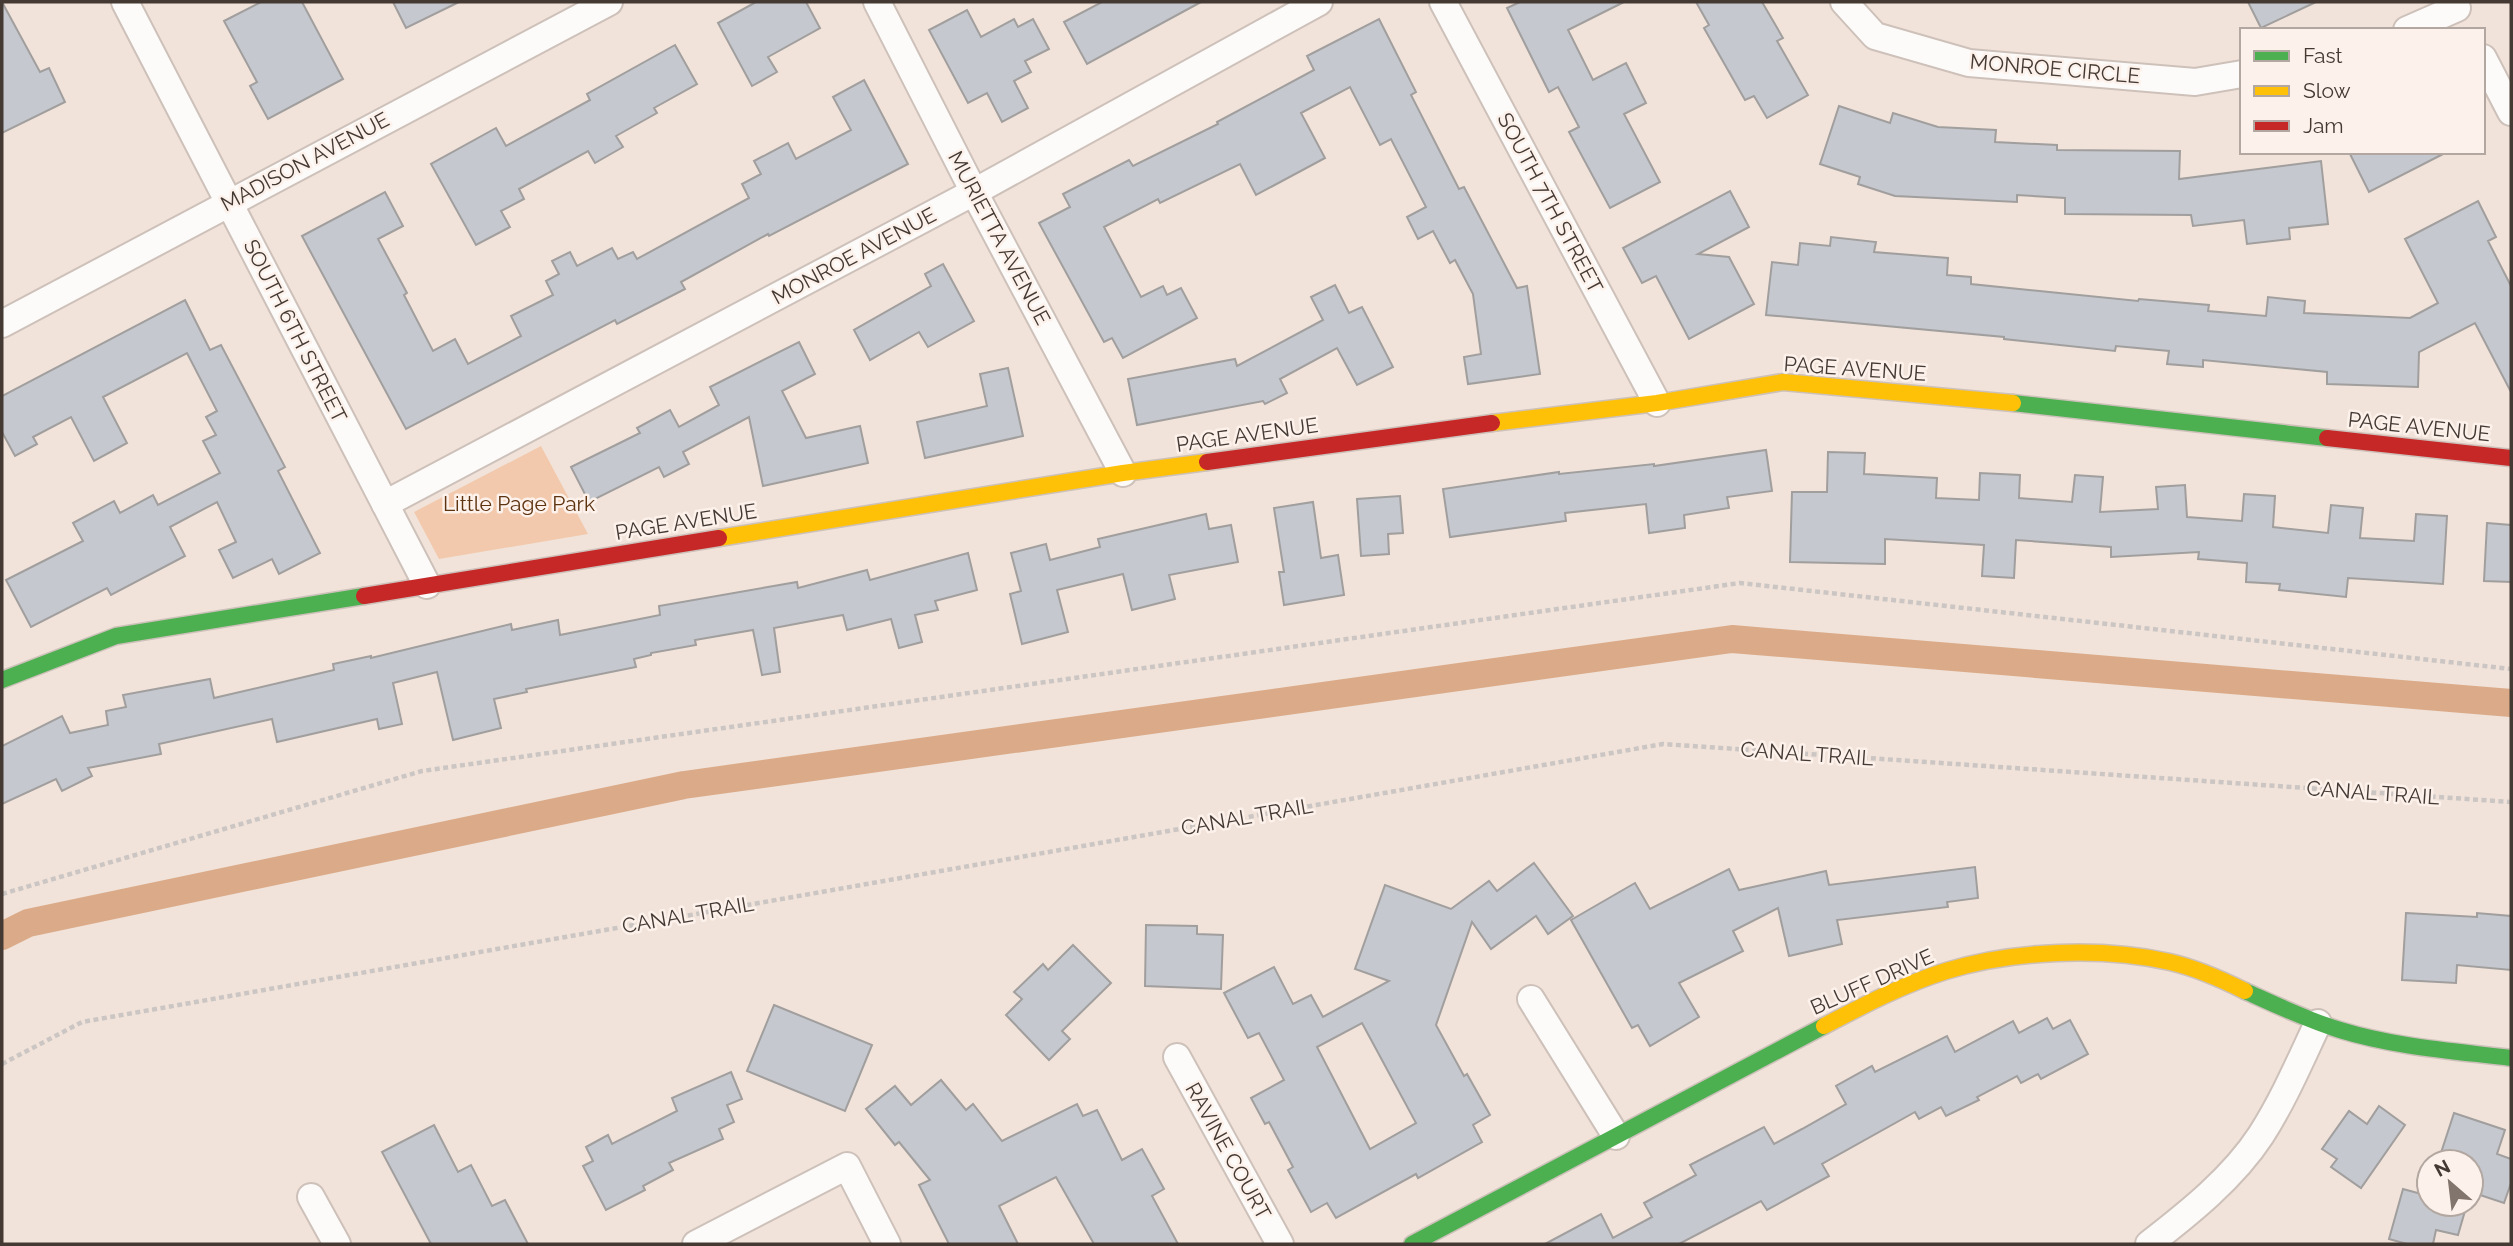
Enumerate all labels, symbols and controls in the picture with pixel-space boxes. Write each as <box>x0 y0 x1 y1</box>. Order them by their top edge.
legend <box>2240 28 2485 154</box>
text: Fast <box>2303 43 2343 68</box>
street label: MONROE CIRCLE <box>1969 49 2141 88</box>
text: Slow <box>2303 78 2351 103</box>
street label: MADISON AVENUE <box>216 107 393 217</box>
street label: SOUTH 7TH STREET <box>1492 108 1609 297</box>
text: Jam <box>2303 113 2344 138</box>
street label: MURIETTA AVENUE <box>943 147 1056 329</box>
street label: MONROE AVENUE <box>767 202 940 309</box>
street label: SOUTH 6TH STREET <box>238 235 352 427</box>
street label: PAGE AVENUE <box>1783 351 1927 386</box>
street label: PAGE AVENUE <box>2347 407 2492 446</box>
street label: PAGE AVENUE <box>1174 412 1320 457</box>
park label: Little Page Park <box>443 491 595 516</box>
street label: PAGE AVENUE <box>613 498 759 545</box>
street label: CANAL TRAIL <box>1740 736 1874 771</box>
street label: CANAL TRAIL <box>2306 775 2440 810</box>
street label: CANAL TRAIL <box>1179 793 1315 840</box>
street label: CANAL TRAIL <box>620 891 756 938</box>
street label: BLUFF DRIVE <box>1806 943 1937 1020</box>
street label: RAVINE COURT <box>1180 1078 1276 1224</box>
north arrow <box>2415 1148 2485 1218</box>
text: N <box>2430 1155 2454 1181</box>

